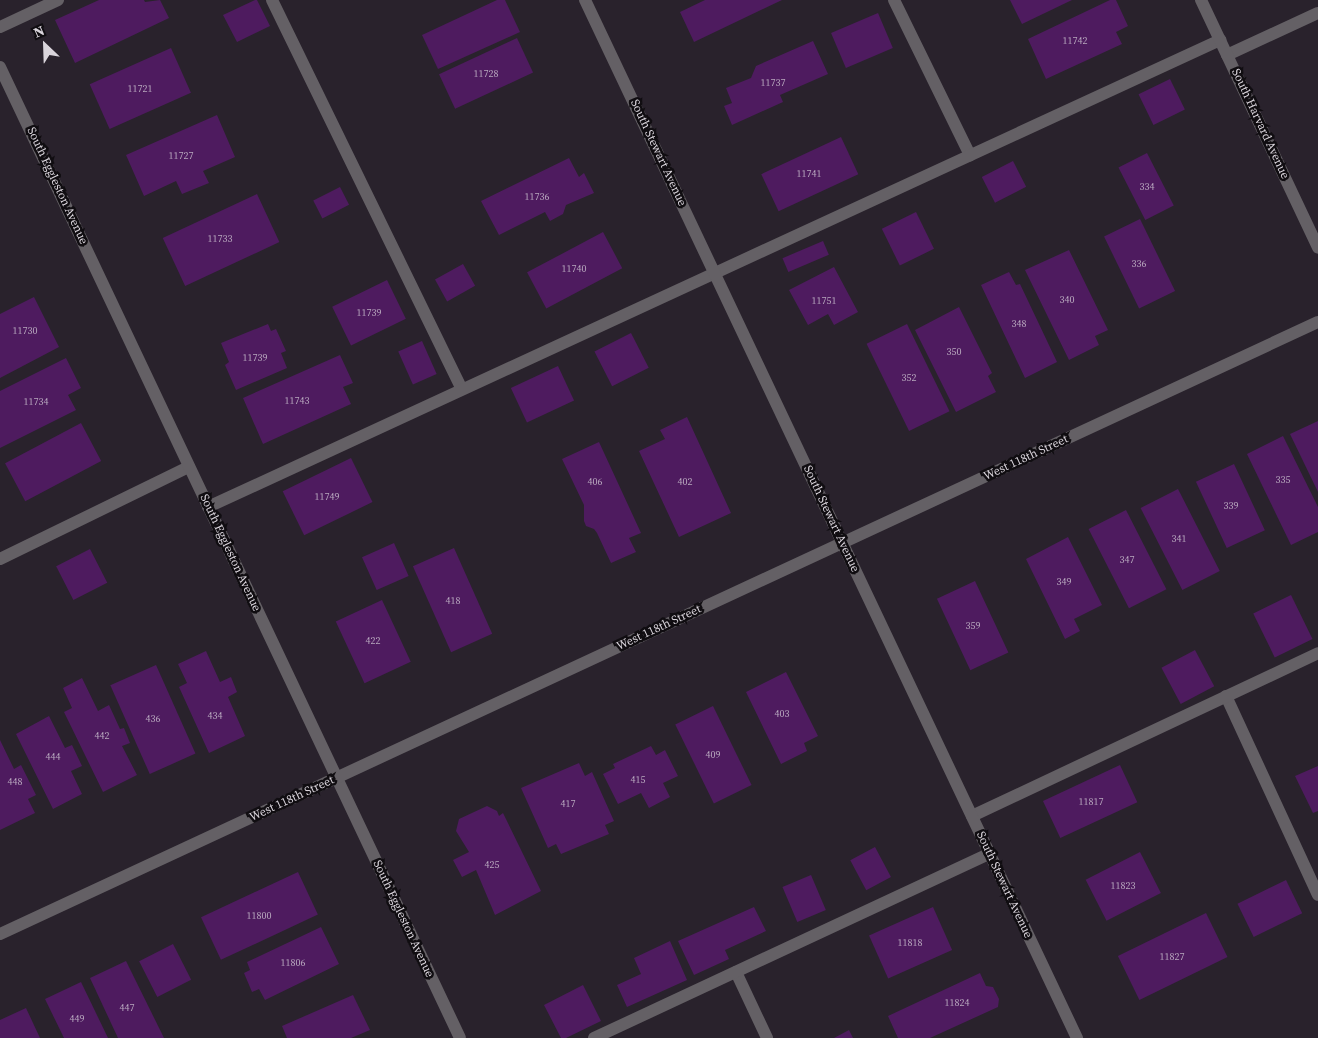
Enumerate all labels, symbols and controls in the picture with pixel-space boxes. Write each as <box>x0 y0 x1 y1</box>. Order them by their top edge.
north arrow <box>20 20 70 70</box>
text: N <box>30 20 48 43</box>
house number: 11742 <box>1063 35 1087 47</box>
street label: South Harvard Avenue <box>1228 67 1292 181</box>
house number: 11728 <box>474 68 498 80</box>
house number: 11737 <box>761 77 785 89</box>
house number: 11721 <box>128 83 152 95</box>
street label: South Stewart Avenue <box>627 97 689 209</box>
street label: South Eggleston Avenue <box>23 125 91 247</box>
house number: 11727 <box>169 150 193 162</box>
house number: 11741 <box>797 168 821 180</box>
house number: 334 <box>1140 181 1154 193</box>
house number: 11736 <box>525 191 549 203</box>
house number: 11733 <box>208 233 232 245</box>
house number: 336 <box>1132 258 1146 270</box>
house number: 11740 <box>562 263 586 275</box>
house number: 340 <box>1060 294 1074 306</box>
house number: 11751 <box>812 295 836 307</box>
house number: 11739 <box>357 307 381 319</box>
house number: 348 <box>1012 318 1026 330</box>
house number: 11730 <box>13 325 37 337</box>
house number: 350 <box>947 346 961 358</box>
house number: 11739 <box>243 352 267 364</box>
house number: 352 <box>902 372 916 384</box>
house number: 11743 <box>285 395 309 407</box>
house number: 11734 <box>24 396 48 408</box>
street label: West 118th Street <box>981 432 1071 484</box>
street label: South Stewart Avenue <box>800 463 862 575</box>
house number: 335 <box>1276 474 1290 486</box>
house number: 406 <box>588 476 602 488</box>
house number: 402 <box>678 476 692 488</box>
house number: 11749 <box>315 491 339 503</box>
street label: South Eggleston Avenue <box>196 492 264 614</box>
house number: 339 <box>1224 500 1238 512</box>
house number: 341 <box>1172 533 1186 545</box>
house number: 347 <box>1120 554 1134 566</box>
house number: 349 <box>1057 576 1071 588</box>
house number: 418 <box>446 595 460 607</box>
street label: West 118th Street <box>614 602 704 654</box>
house number: 359 <box>966 620 980 632</box>
house number: 422 <box>366 635 380 647</box>
house number: 403 <box>775 708 789 720</box>
house number: 434 <box>208 710 222 722</box>
house number: 436 <box>146 713 160 725</box>
house number: 442 <box>95 730 109 742</box>
house number: 409 <box>706 749 720 761</box>
house number: 444 <box>46 751 60 763</box>
street label: West 118th Street <box>247 773 337 825</box>
house number: 415 <box>631 774 645 786</box>
house number: 448 <box>8 776 22 788</box>
house number: 11817 <box>1079 796 1103 808</box>
house number: 417 <box>561 798 575 810</box>
street label: South Stewart Avenue <box>973 829 1035 941</box>
street label: South Eggleston Avenue <box>369 858 437 980</box>
house number: 425 <box>485 859 499 871</box>
house number: 11823 <box>1111 880 1135 892</box>
house number: 11800 <box>247 910 271 922</box>
house number: 11818 <box>898 937 922 949</box>
house number: 11827 <box>1160 951 1184 963</box>
house number: 11806 <box>281 957 305 969</box>
house number: 11824 <box>945 997 969 1009</box>
house number: 447 <box>120 1002 134 1014</box>
house number: 449 <box>70 1013 84 1025</box>

